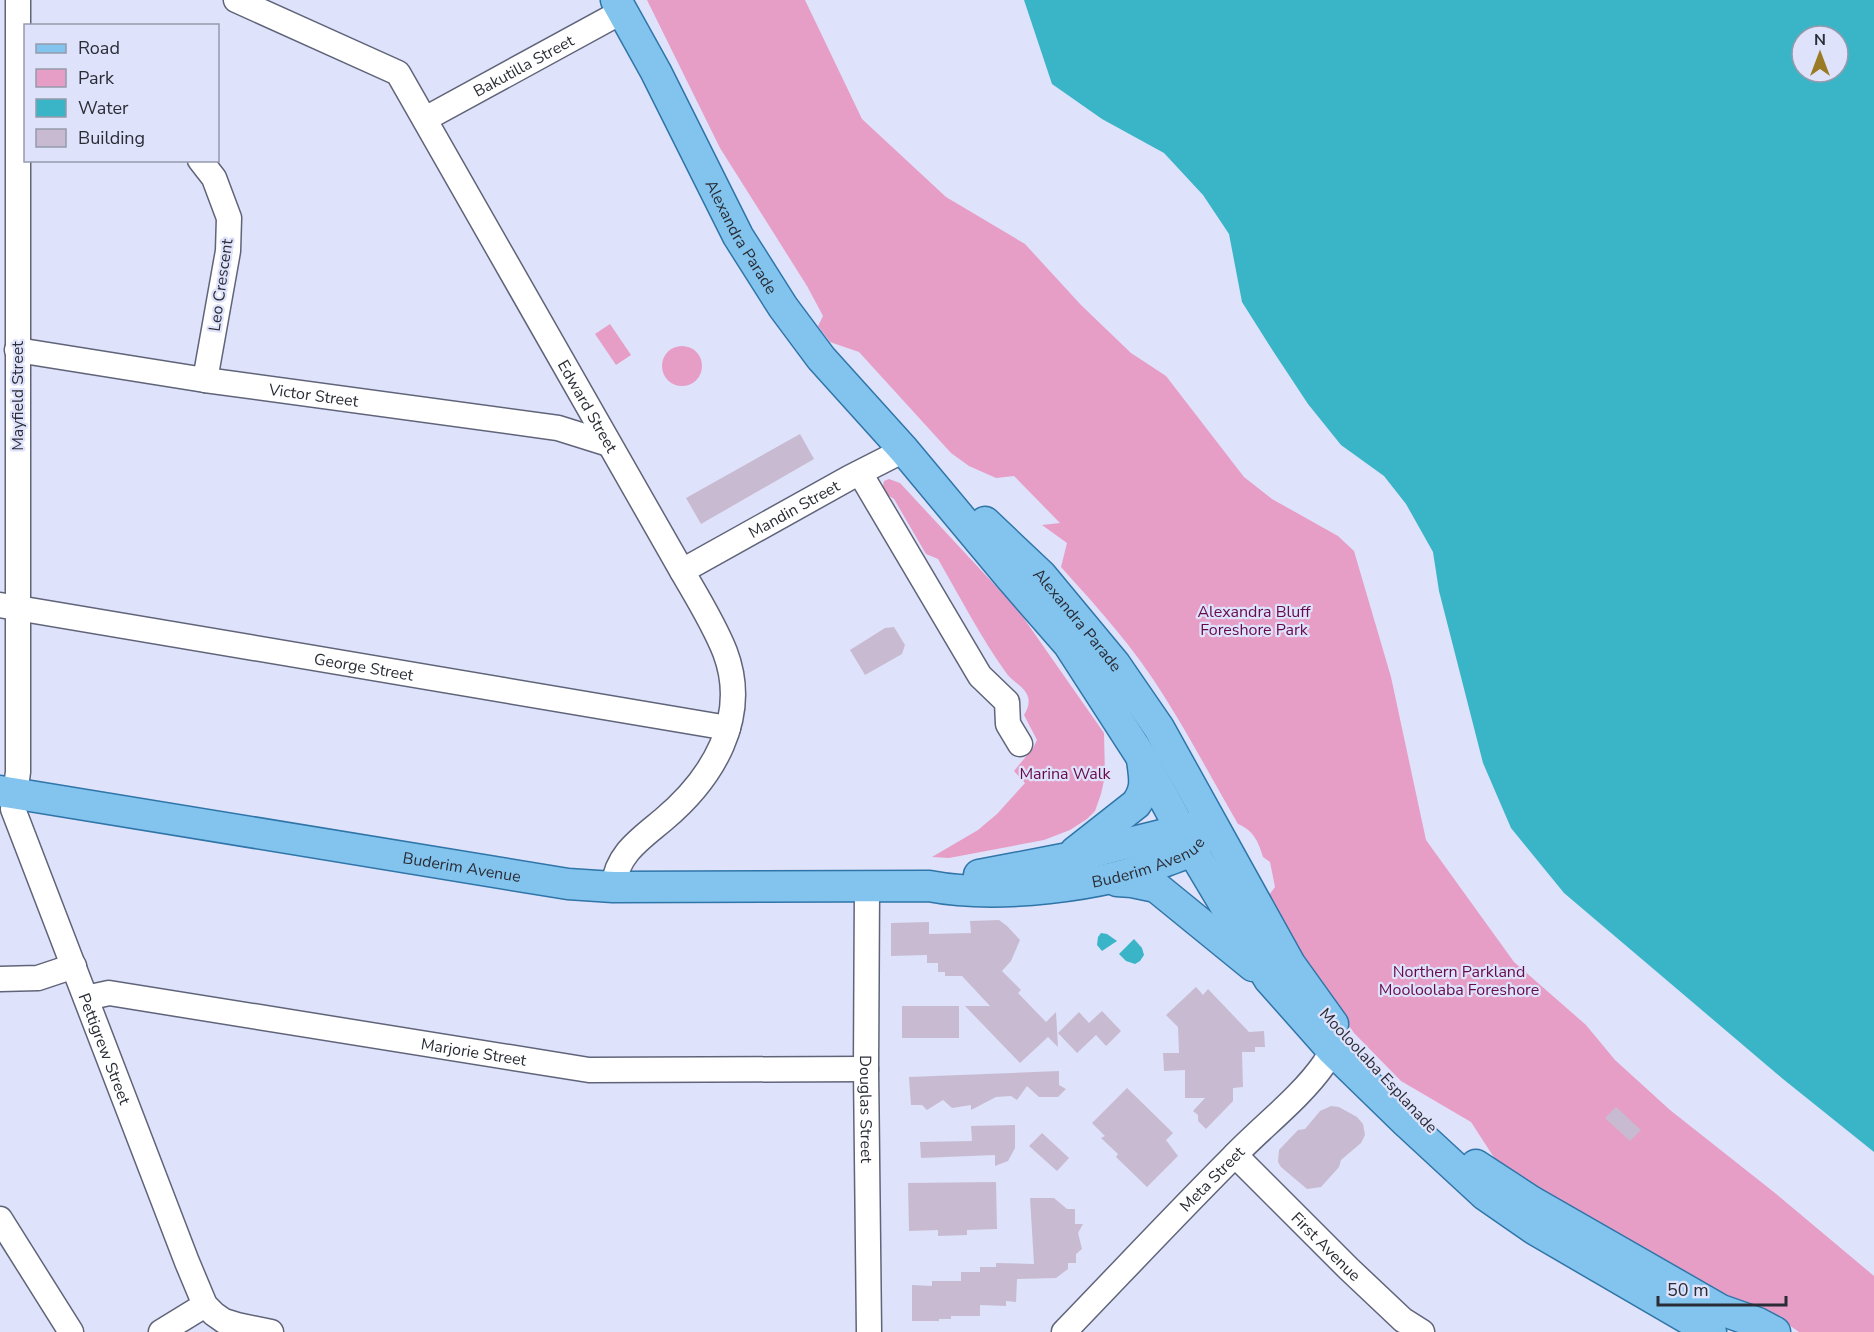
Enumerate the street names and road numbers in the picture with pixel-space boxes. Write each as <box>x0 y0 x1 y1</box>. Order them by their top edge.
street label: Bakutilla Street <box>470 30 578 103</box>
street label: Alexandra Parade <box>700 176 782 299</box>
street label: Leo Crescent <box>204 237 238 333</box>
street label: Mayfield Street <box>7 341 29 451</box>
street label: Edward Street <box>552 356 622 457</box>
street label: Victor Street <box>266 379 360 413</box>
street label: Mandin Street <box>745 475 844 544</box>
street label: Alexandra Parade <box>1028 563 1127 676</box>
street label: George Street <box>312 648 415 687</box>
street label: Buderim Avenue <box>1090 833 1210 894</box>
street label: Buderim Avenue <box>401 847 522 888</box>
street label: Pettigrew Street <box>73 990 136 1108</box>
street label: Mooloolaba Esplanade <box>1314 1003 1442 1138</box>
street label: Marjorie Street <box>419 1033 528 1072</box>
street label: Douglas Street <box>854 1055 877 1163</box>
street label: Meta Street <box>1175 1141 1250 1217</box>
street label: First Avenue <box>1286 1207 1365 1286</box>

